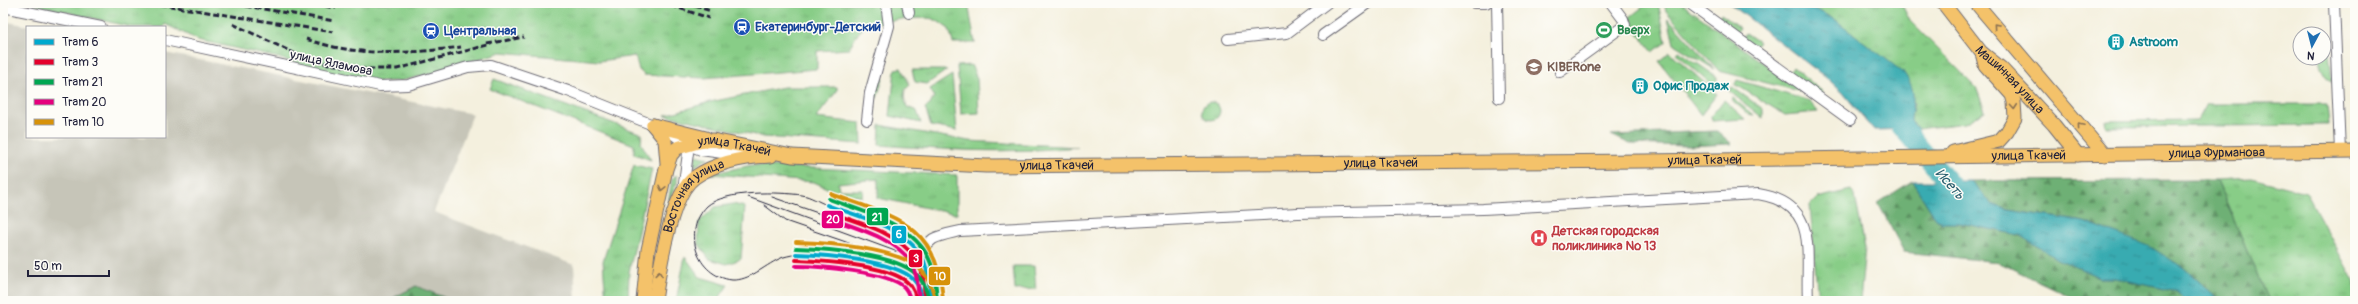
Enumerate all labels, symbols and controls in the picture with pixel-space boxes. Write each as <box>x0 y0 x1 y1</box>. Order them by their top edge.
station icon: Екатеринбург-Детский <box>732 17 752 37</box>
place label: Екатеринбург-Детский <box>755 19 881 35</box>
sports icon: Вверх <box>1594 20 1614 40</box>
station icon: Центральная <box>421 21 441 41</box>
place label: Вверх <box>1617 22 1650 38</box>
place label: Центральная <box>444 23 516 39</box>
one-way arrow <box>1993 24 2000 31</box>
legend <box>26 26 166 138</box>
north arrow <box>2292 26 2332 66</box>
building icon: Astroom <box>2106 32 2126 52</box>
place label: Astroom <box>2129 34 2178 50</box>
text: Tram 6 <box>62 35 98 50</box>
street label: Машинная улица <box>1971 43 2048 117</box>
street label: улица Яламова <box>287 46 374 80</box>
text: N <box>2306 48 2315 62</box>
text: Tram 3 <box>62 55 98 70</box>
school or university icon: KIBERone <box>1524 57 1544 77</box>
place label: KIBERone <box>1547 59 1601 75</box>
text: Tram 21 <box>62 75 103 90</box>
building icon: Офис Продаж <box>1630 76 1650 96</box>
place label: Офис Продаж <box>1653 78 1729 94</box>
text: Tram 20 <box>62 95 106 110</box>
one-way arrow <box>2010 104 2019 111</box>
text: Tram 10 <box>62 115 104 130</box>
one-way arrow <box>2077 123 2084 130</box>
street label: улица Ткачей <box>696 132 772 160</box>
street label: улица Фурманова <box>2168 144 2265 162</box>
street label: улица Ткачей <box>1990 147 2066 164</box>
street label: улица Ткачей <box>1666 152 1742 169</box>
street label: улица Ткачей <box>1343 155 1418 171</box>
street label: Восточная улица <box>660 156 726 235</box>
street label: улица Ткачей <box>1019 157 1094 174</box>
water label: Исеть <box>1932 165 1969 203</box>
one-way arrow <box>658 185 666 191</box>
line badge: 21 <box>866 207 889 226</box>
line badge: 20 <box>821 210 844 229</box>
text: 21 <box>872 211 882 224</box>
text: 20 <box>826 213 840 226</box>
place label: Детская городская поликлиника № 13 <box>1551 223 1659 254</box>
line badge: 6 <box>891 225 907 244</box>
text: 6 <box>896 228 903 241</box>
hospital icon: Детская городская поликлиника № 13 <box>1529 228 1549 248</box>
line badge: 3 <box>908 249 923 268</box>
scale bar <box>28 252 109 278</box>
text: 3 <box>913 252 919 265</box>
text: 50 m <box>34 259 62 274</box>
line badge: 10 <box>928 266 951 286</box>
text: 10 <box>934 270 946 283</box>
one-way arrow <box>654 271 663 277</box>

